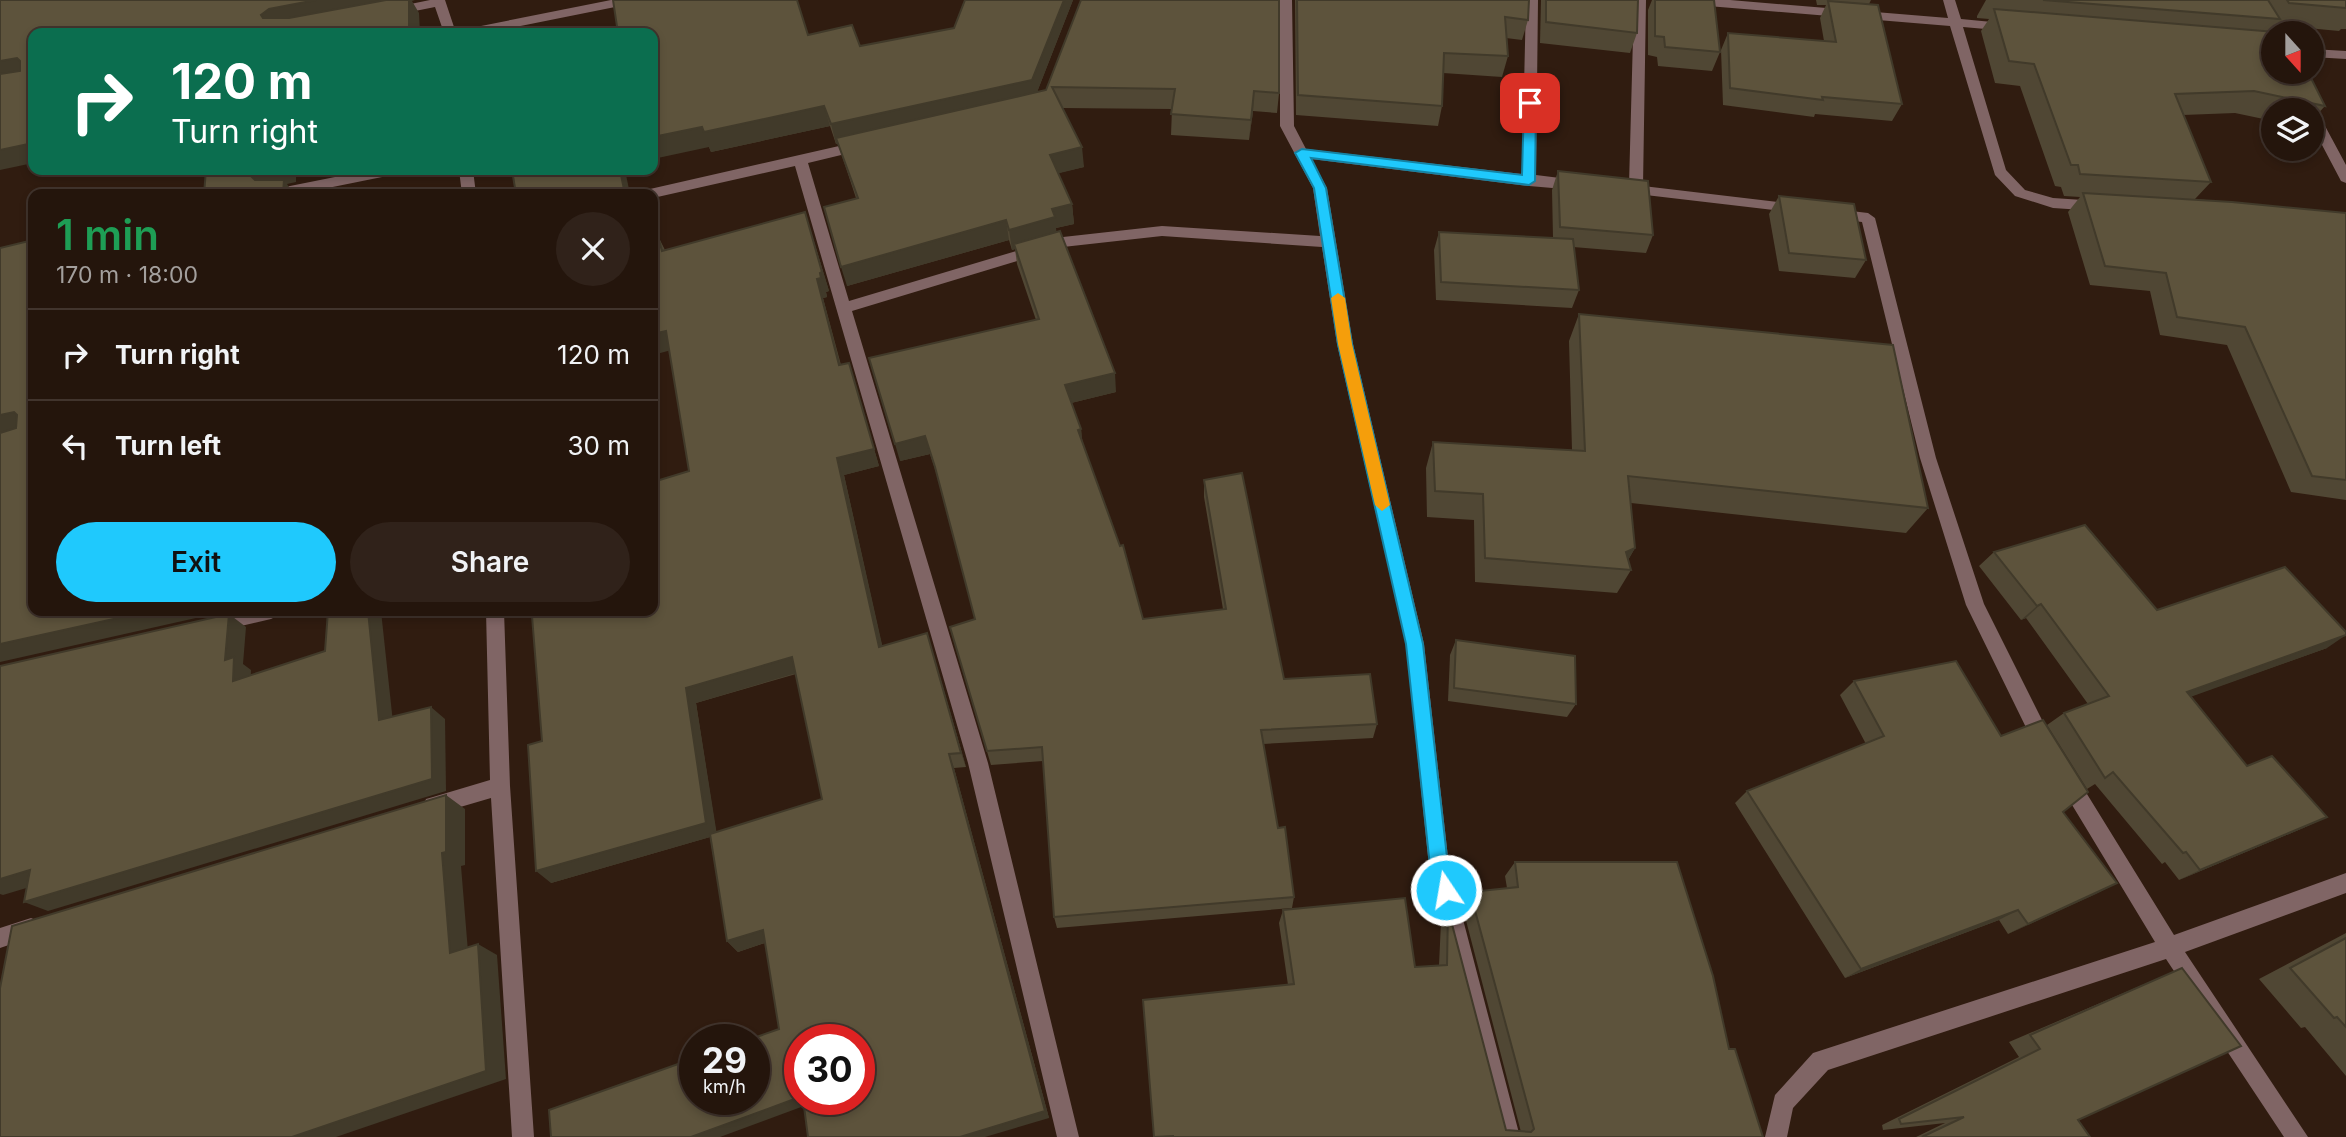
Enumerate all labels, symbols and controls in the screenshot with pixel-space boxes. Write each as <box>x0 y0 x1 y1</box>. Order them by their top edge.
north arrow <box>2261 21 2324 84</box>
map controls <box>2261 21 2324 161</box>
text: 120 m <box>171 52 312 111</box>
icon: right <box>56 56 147 147</box>
pin <box>1500 73 1560 133</box>
icon: arrive <box>1511 84 1549 122</box>
button: layers <box>2261 98 2324 161</box>
text: Turn right <box>171 112 318 151</box>
text: 1 min <box>56 209 159 260</box>
button: close <box>556 212 630 286</box>
text: 170 m · 18:00 <box>56 261 198 289</box>
icon: right <box>56 336 94 374</box>
text: Turn right <box>115 339 240 370</box>
text: 120 m <box>557 339 630 370</box>
icon: left <box>56 427 94 465</box>
text: Turn left <box>115 430 221 461</box>
text: 30 m <box>567 430 630 461</box>
button: Exit <box>56 522 336 602</box>
button: Share <box>350 522 630 602</box>
position arrow <box>1409 853 1483 927</box>
speed limit sign: 30 <box>784 1024 875 1115</box>
text: 29 <box>702 1039 747 1081</box>
text: km/h <box>703 1076 746 1097</box>

